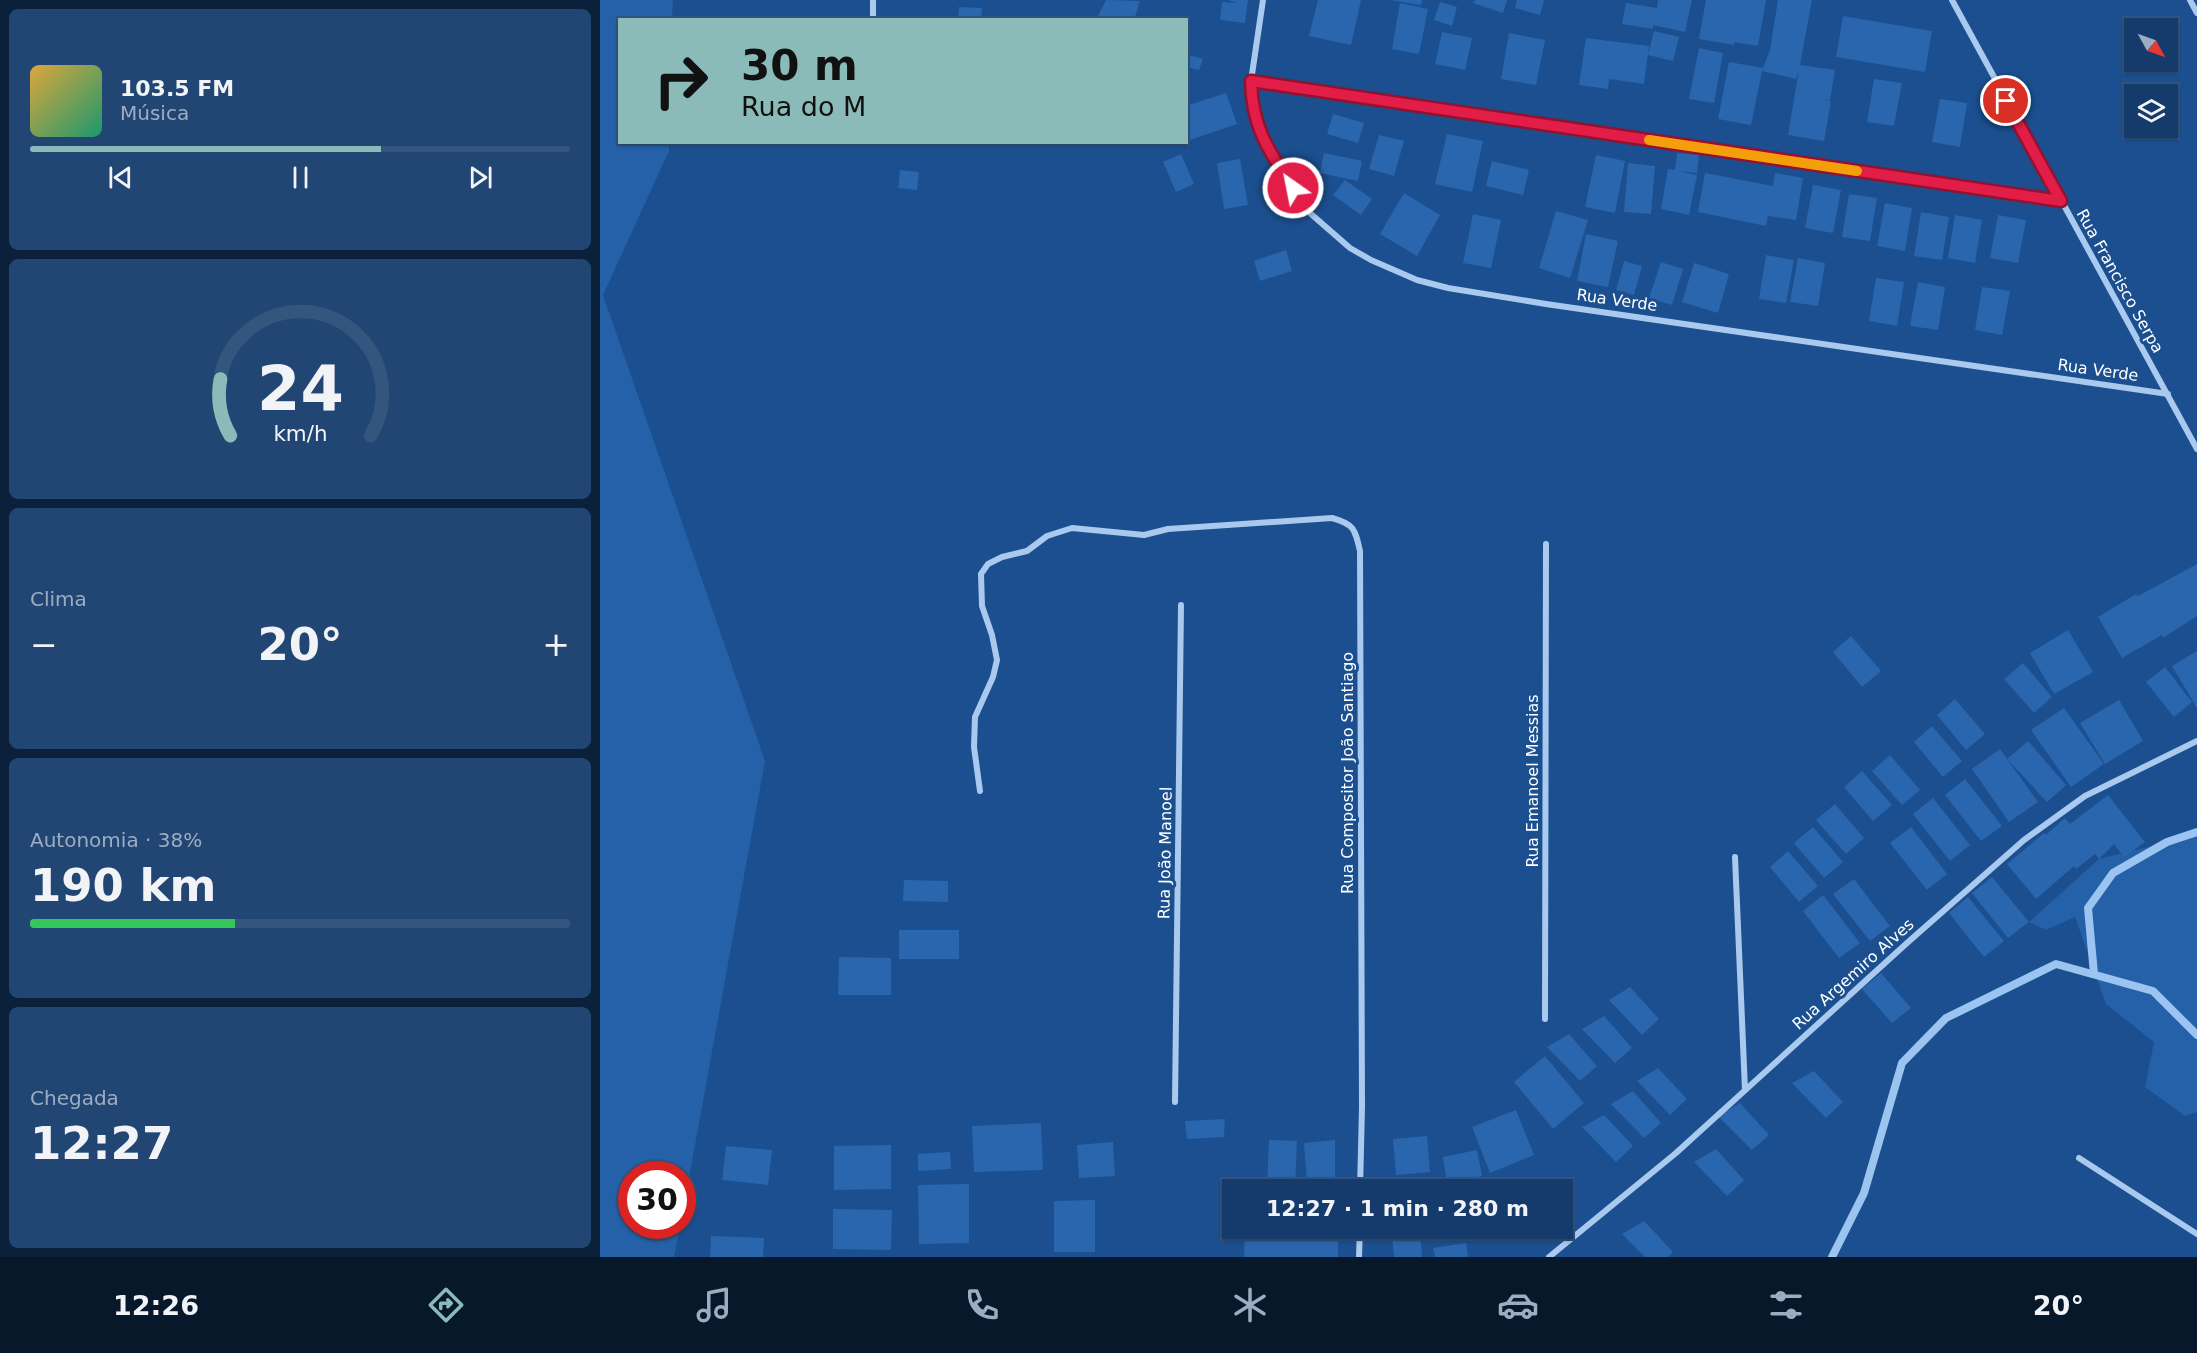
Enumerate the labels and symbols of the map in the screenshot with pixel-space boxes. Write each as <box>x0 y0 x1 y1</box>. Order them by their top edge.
north arrow <box>2124 18 2178 72</box>
pin <box>1980 75 2031 126</box>
position arrow <box>1261 156 1325 220</box>
street label: Rua Francisco Serpa <box>2072 206 2168 356</box>
street label: Rua Verde <box>1575 285 1659 315</box>
street label: Rua Verde <box>2056 355 2140 385</box>
street label: Rua Compositor João Santiago <box>1338 652 1357 894</box>
street label: Rua Emanoel Messias <box>1523 694 1542 868</box>
street label: Rua João Manoel <box>1154 787 1176 919</box>
street label: Rua Argemiro Alves <box>1788 914 1918 1034</box>
speed limit sign: 30 <box>618 1161 696 1239</box>

